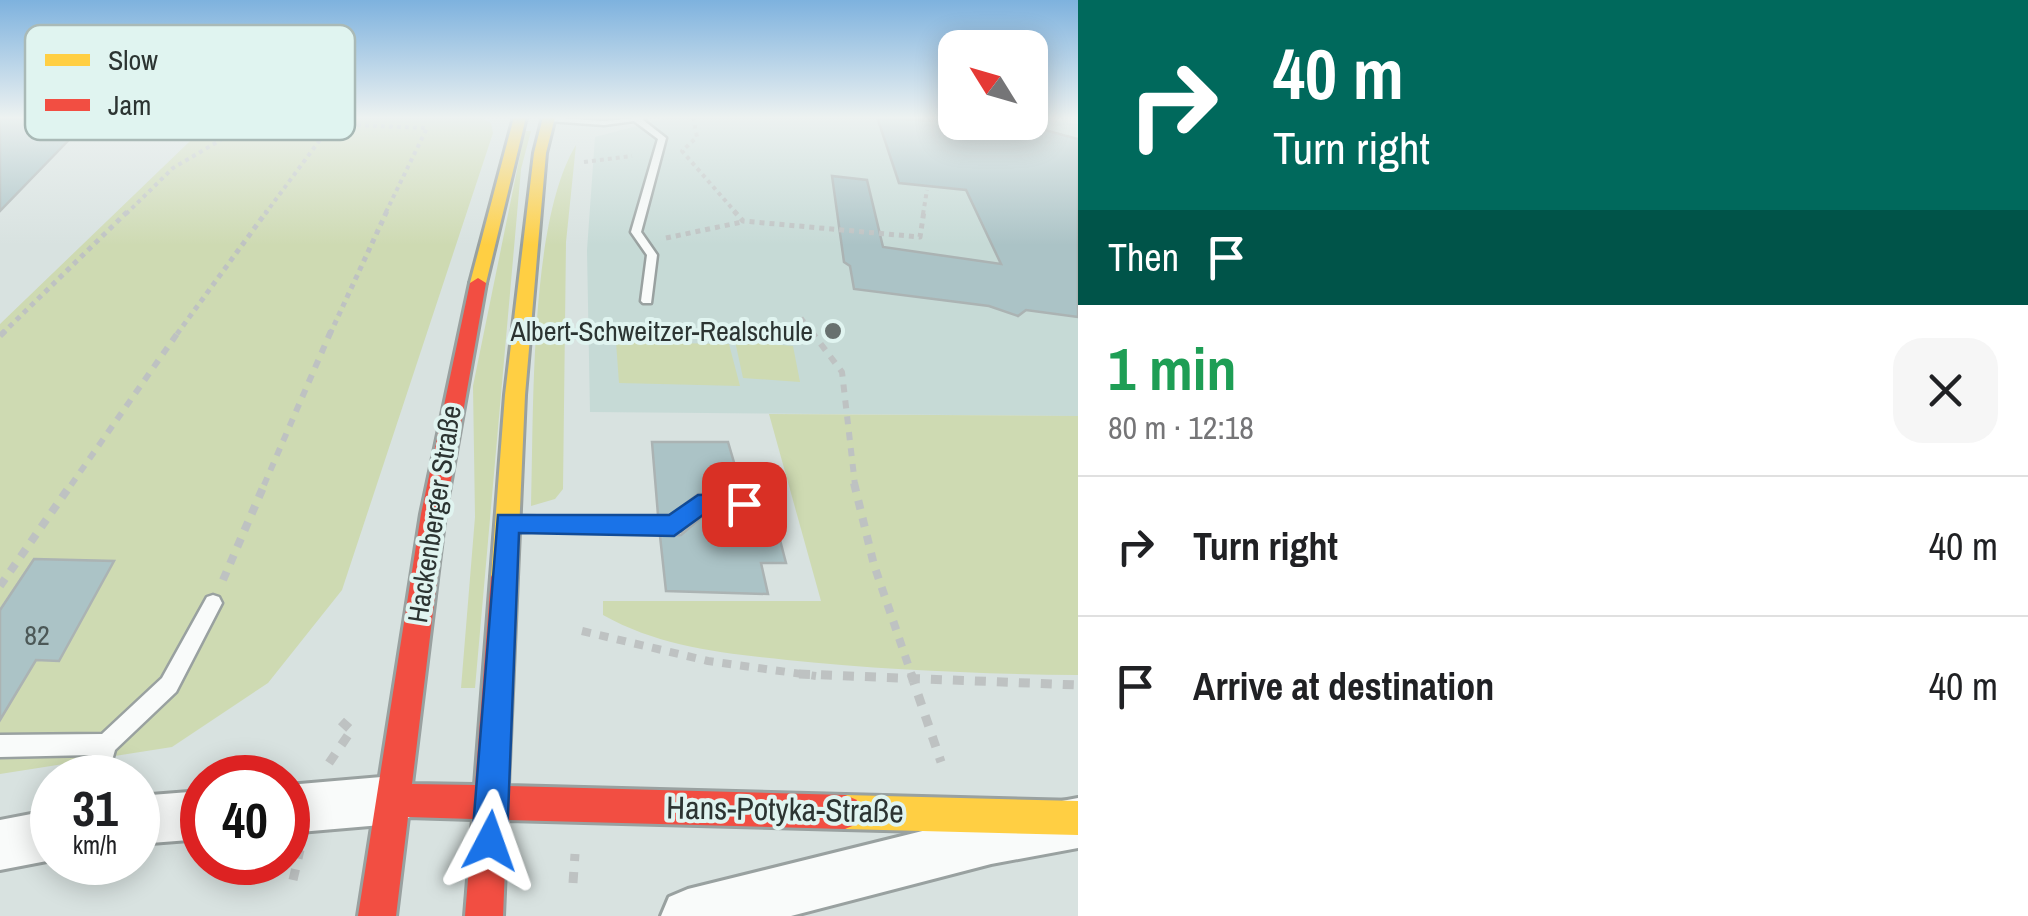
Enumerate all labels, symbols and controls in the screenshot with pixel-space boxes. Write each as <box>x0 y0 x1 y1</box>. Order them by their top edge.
legend <box>25 25 355 140</box>
text: 40 m <box>1273 27 1404 121</box>
north arrow <box>938 30 1048 140</box>
map controls <box>938 30 1048 140</box>
icon: right <box>1108 40 1238 170</box>
text: Slow <box>108 41 158 79</box>
text: Jam <box>108 86 151 124</box>
text: Turn right <box>1273 117 1430 178</box>
icon: arrive <box>1199 230 1254 285</box>
text: Then <box>1108 232 1179 283</box>
place label: Albert-Schweitzer-Realschule <box>510 312 813 350</box>
marker: Albert-Schweitzer-Realschule <box>822 320 844 342</box>
text: 1 min <box>1108 328 1237 409</box>
button: close <box>1893 338 1998 443</box>
street label: Hackenberger Straße <box>398 403 470 625</box>
text: 80 m · 12:18 <box>1108 406 1254 449</box>
pin <box>702 462 787 547</box>
icon: arrive <box>717 477 772 532</box>
icon: right <box>1108 519 1163 574</box>
text: Turn right <box>1193 521 1338 572</box>
text: 40 m <box>1929 521 1998 572</box>
house number: 82 <box>24 616 50 654</box>
icon: arrive <box>1108 659 1163 714</box>
text: Arrive at destination <box>1193 661 1494 712</box>
text: 40 m <box>1929 661 1998 712</box>
speed limit sign: 40 <box>180 755 310 885</box>
text: 31 <box>72 774 118 842</box>
street label: Hans-Potyka-Straße <box>666 785 904 833</box>
position arrow <box>438 789 542 893</box>
text: km/h <box>73 828 117 862</box>

